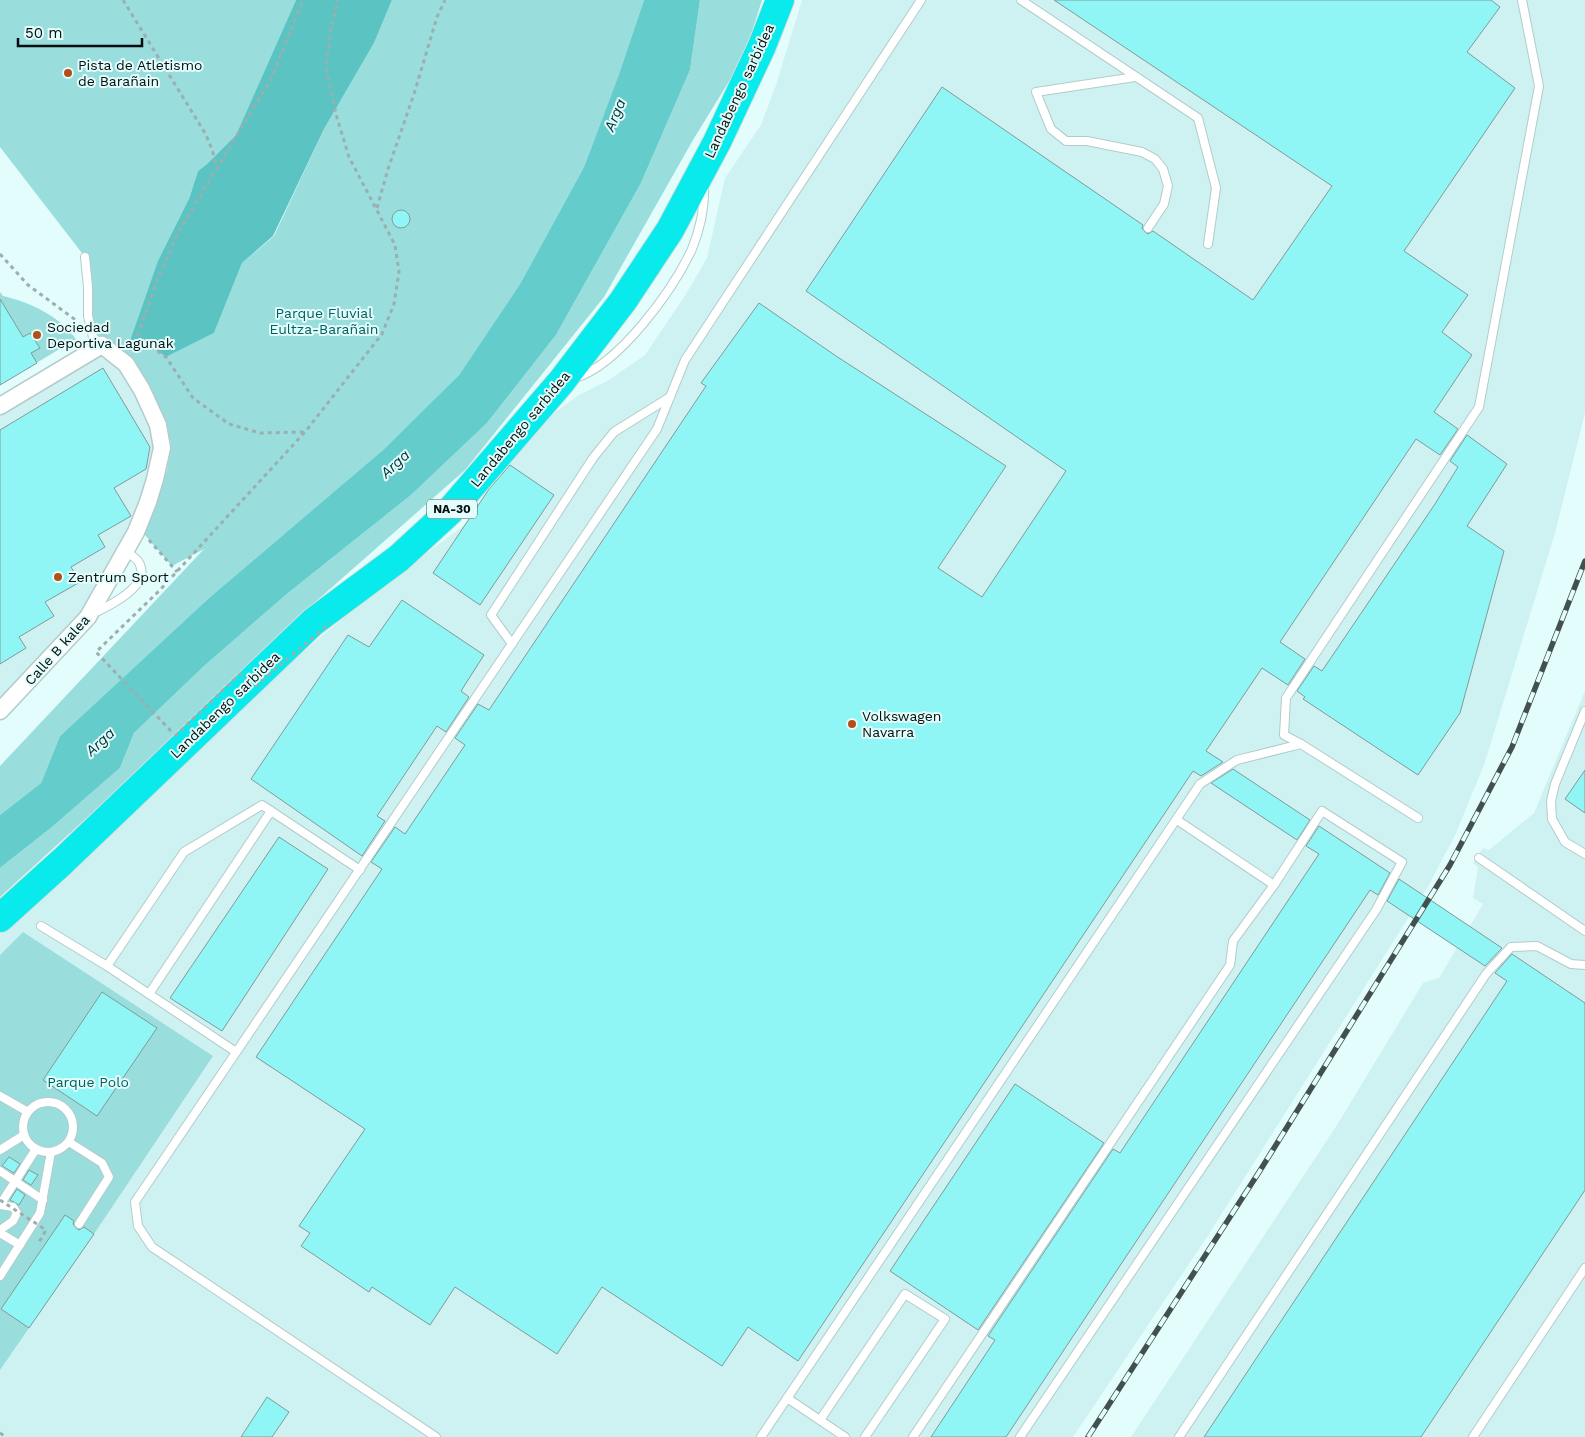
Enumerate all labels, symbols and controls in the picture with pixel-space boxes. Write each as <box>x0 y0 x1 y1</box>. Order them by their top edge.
scale bar <box>18 15 141 47</box>
street label: Landabengo sarbidea <box>701 21 777 161</box>
text: 50 m <box>25 24 62 42</box>
place label: Pista de Atletismo de Barañain <box>78 57 202 89</box>
marker: Pista de Atletismo de Barañain <box>62 67 74 79</box>
water label: Arga <box>600 96 630 135</box>
park label: Parque Fluvial Eultza-Barañain <box>269 305 379 337</box>
place label: Sociedad Deportiva Lagunak <box>47 319 174 351</box>
marker: Sociedad Deportiva Lagunak <box>31 329 43 341</box>
street label: Landabengo sarbidea <box>467 368 573 490</box>
water label: Arga <box>376 446 413 483</box>
road number: NA-30 <box>427 499 477 518</box>
place label: Zentrum Sport <box>68 569 169 585</box>
marker: Zentrum Sport <box>52 571 64 583</box>
street label: Calle B kalea <box>21 612 93 688</box>
street label: Landabengo sarbidea <box>167 648 283 762</box>
place label: Volkswagen Navarra <box>862 708 942 740</box>
marker: Volkswagen Navarra <box>846 718 858 730</box>
water label: Arga <box>81 724 118 761</box>
park label: Parque Polo <box>47 1074 129 1090</box>

